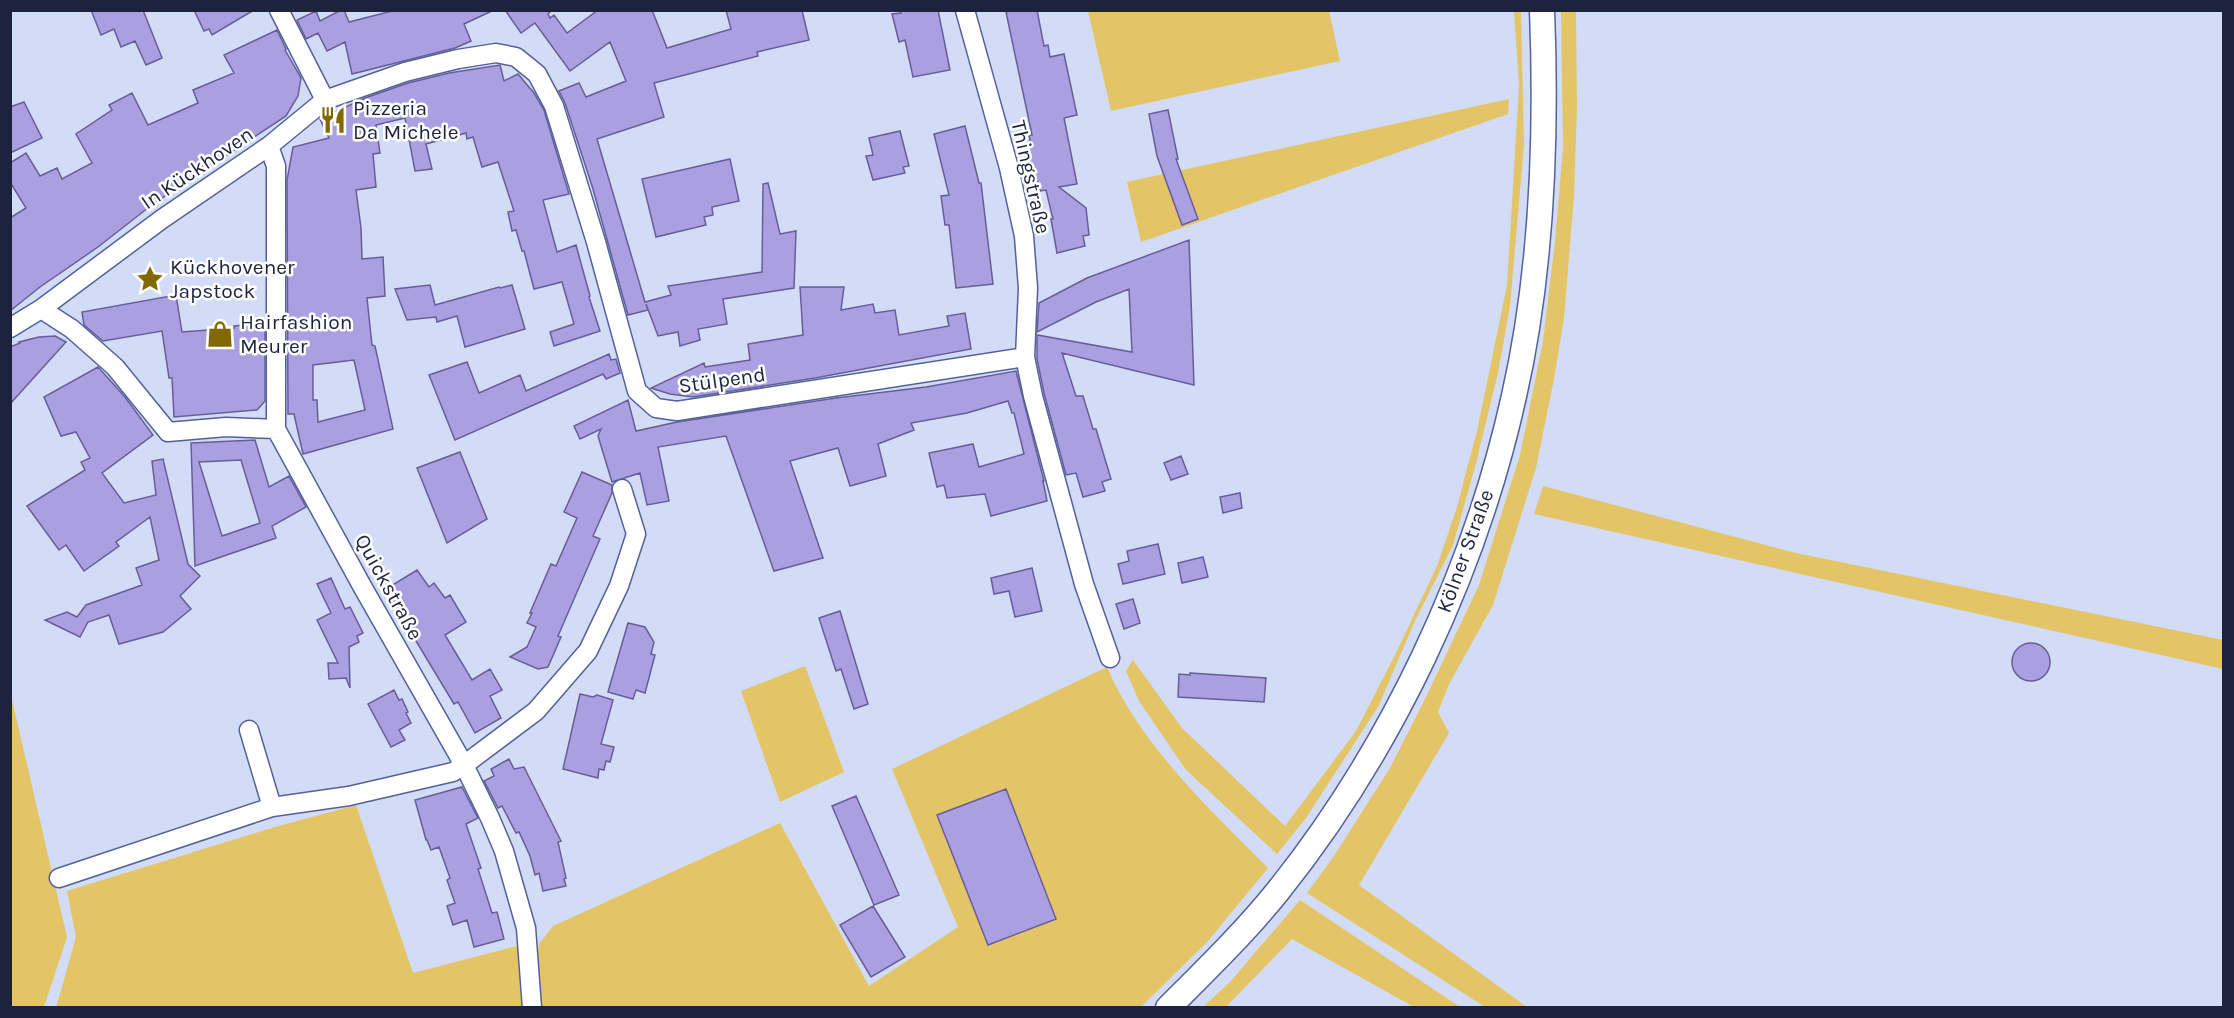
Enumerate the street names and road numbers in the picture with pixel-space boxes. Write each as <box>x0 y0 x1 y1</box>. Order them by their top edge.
street label: Thingstraße <box>1006 118 1056 236</box>
street label: In Kückhoven <box>136 122 258 214</box>
street label: Stülpend <box>677 362 767 398</box>
street label: Kölner Straße <box>1432 486 1498 616</box>
street label: Quickstraße <box>350 530 428 644</box>

